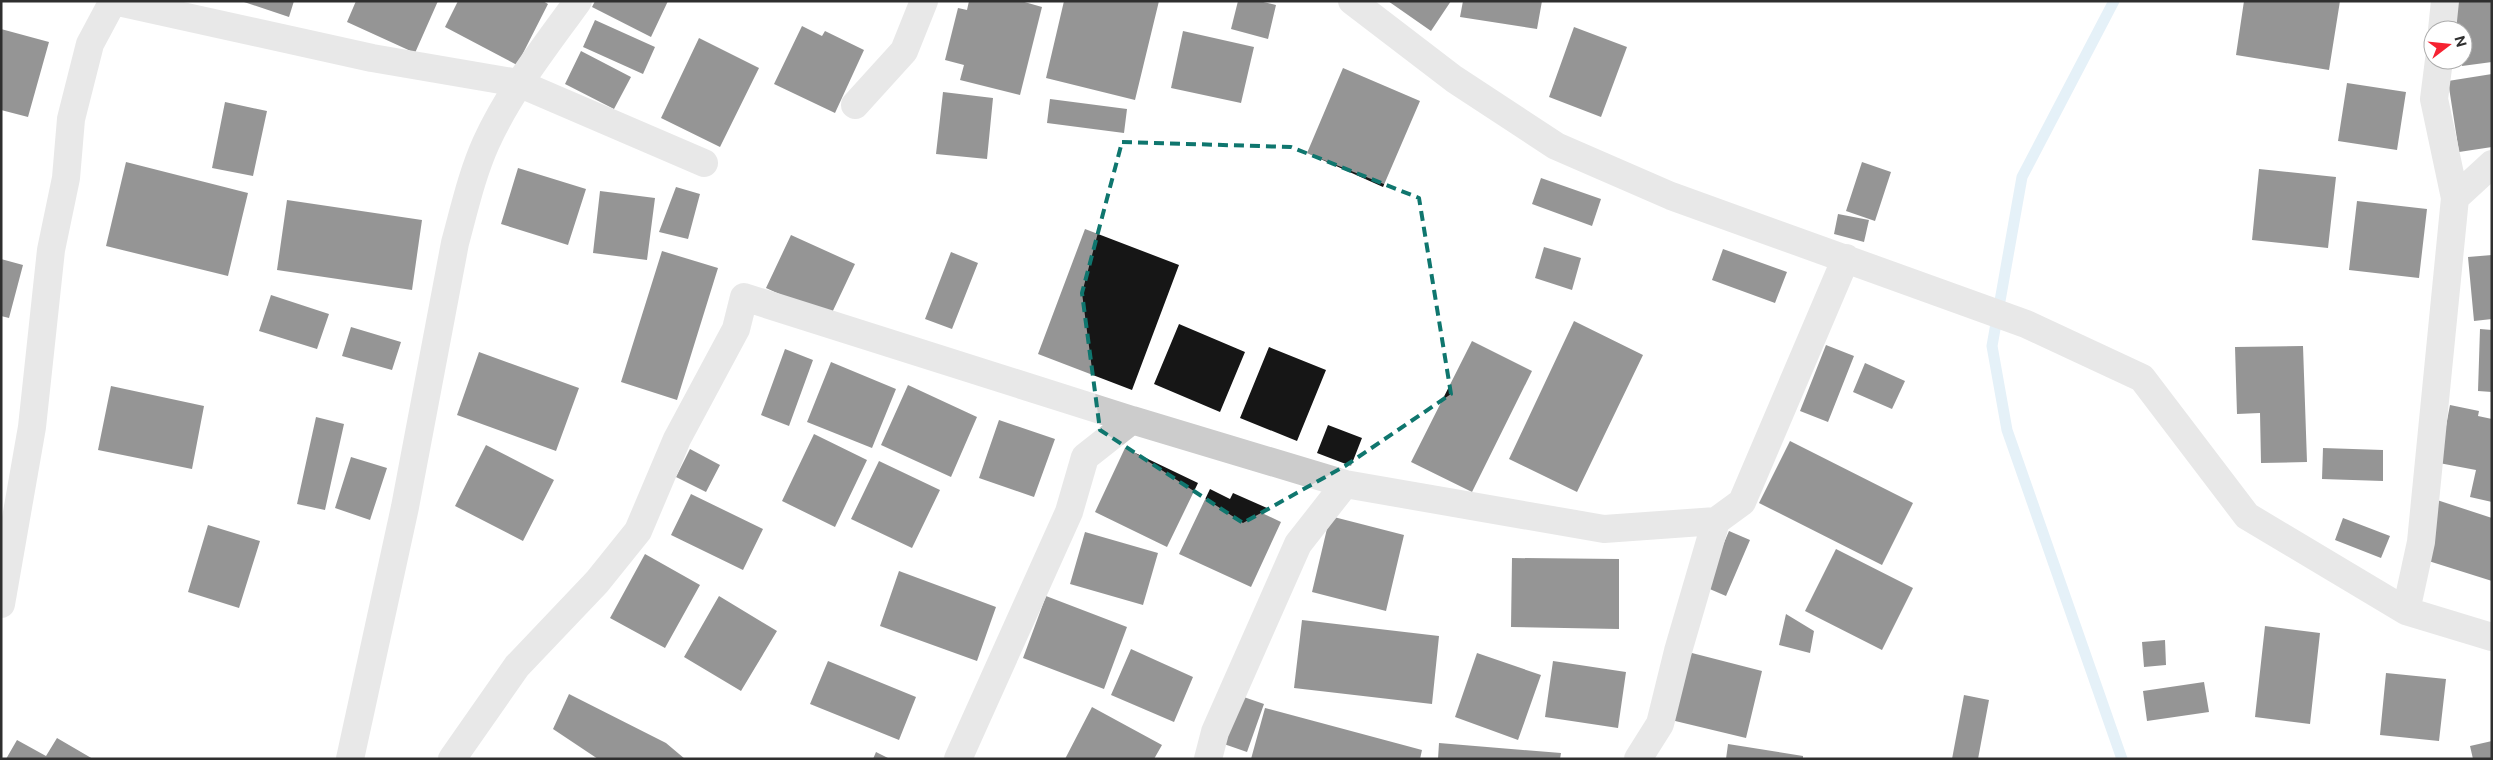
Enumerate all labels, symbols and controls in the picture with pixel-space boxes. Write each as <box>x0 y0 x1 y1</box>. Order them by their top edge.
north arrow <box>2423 20 2473 70</box>
text: N <box>2451 34 2470 49</box>

